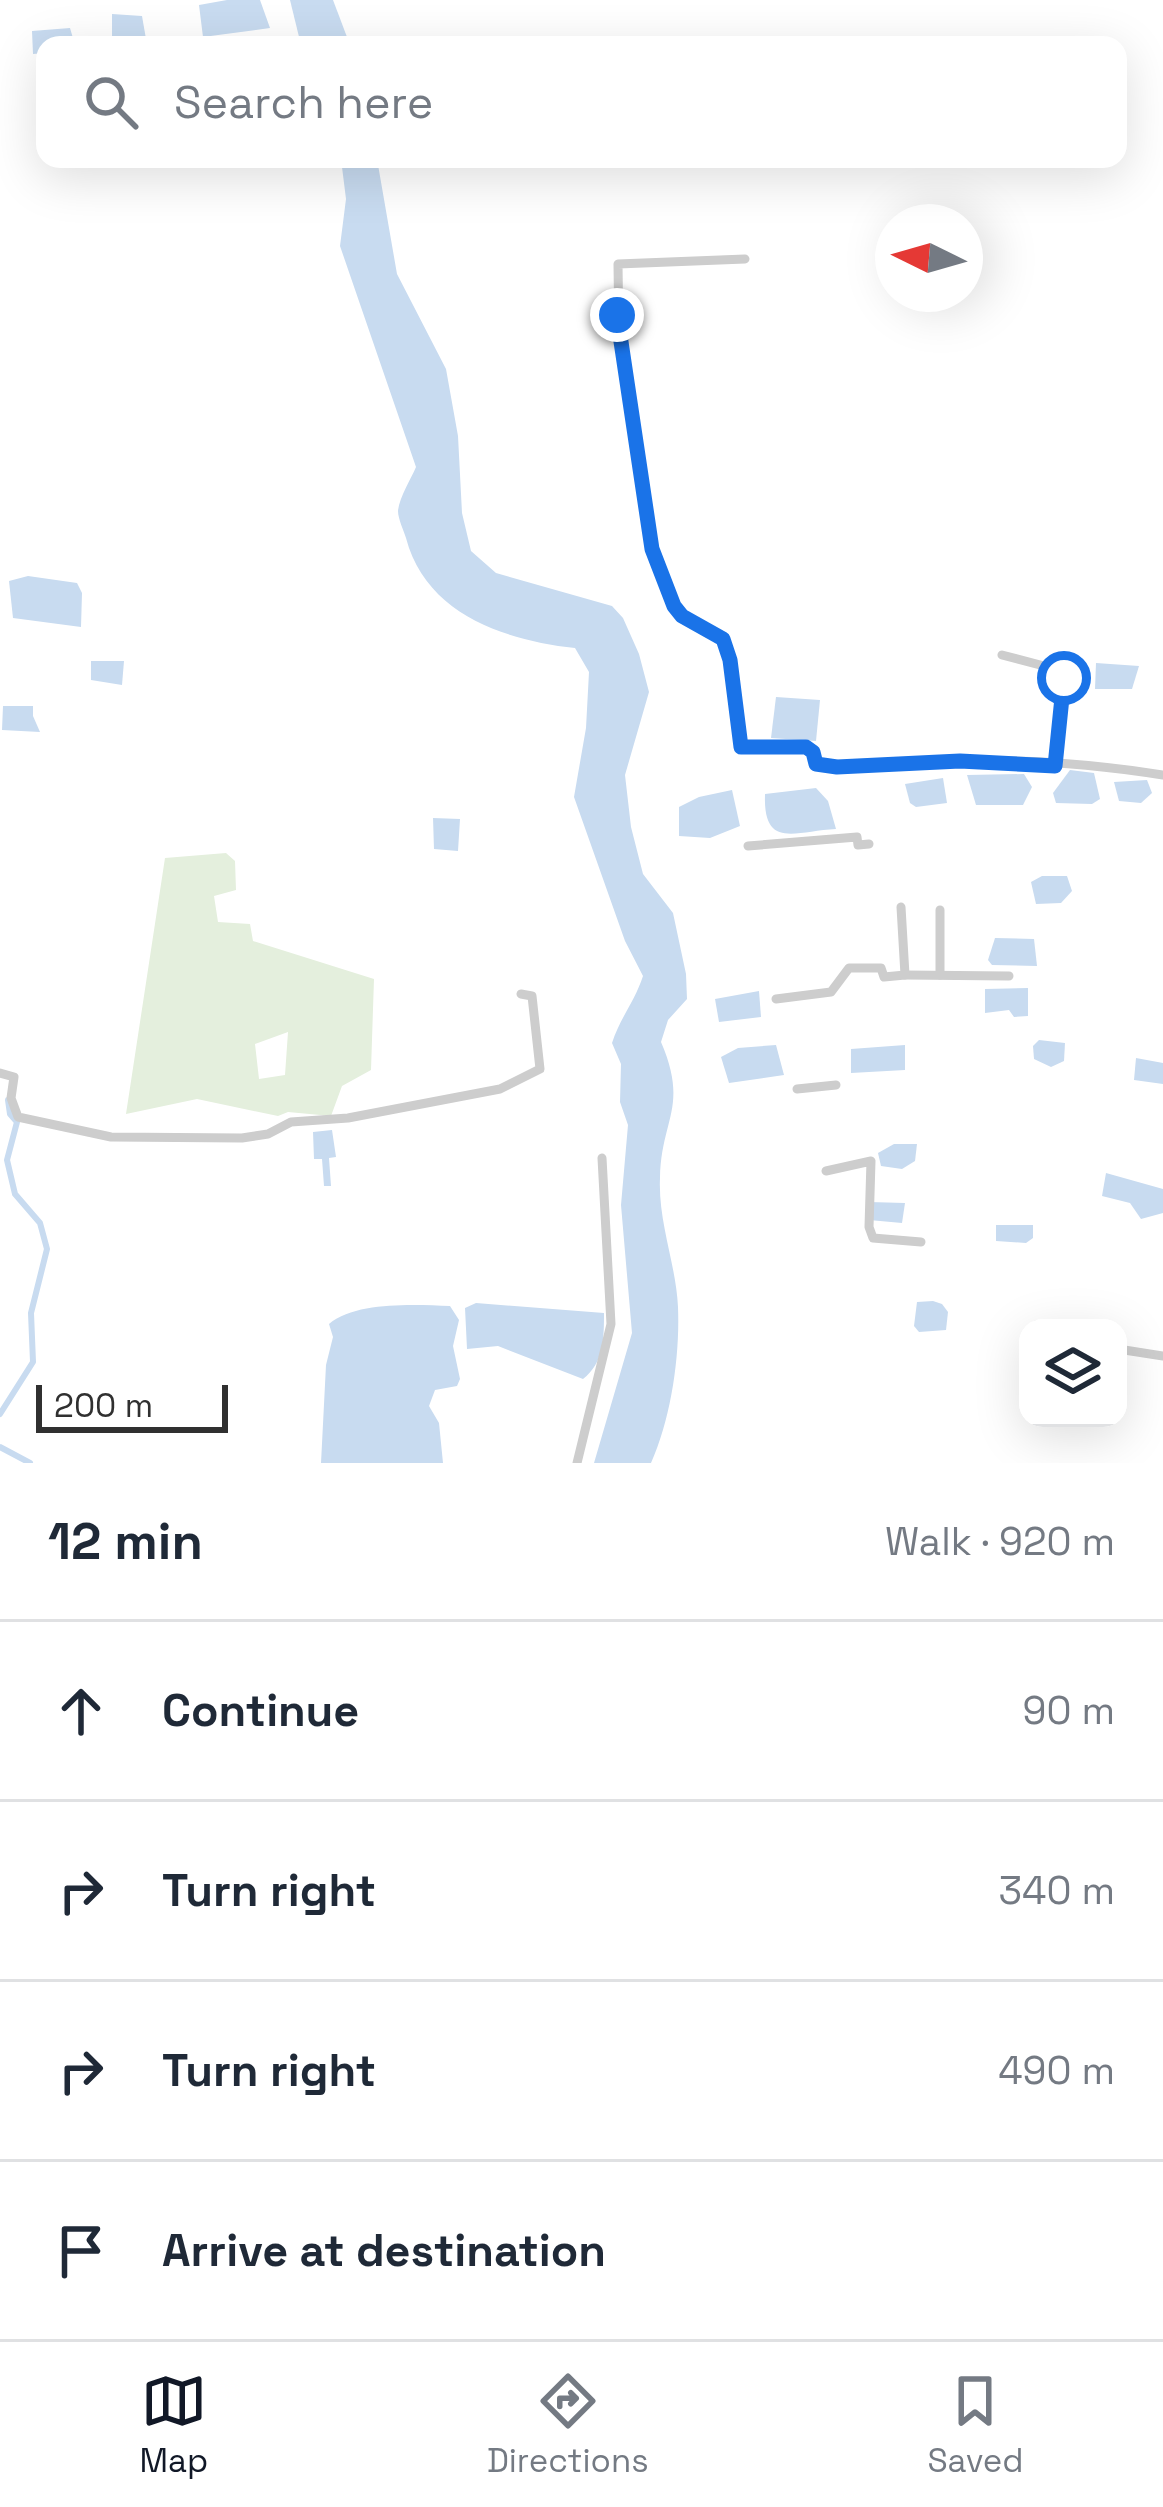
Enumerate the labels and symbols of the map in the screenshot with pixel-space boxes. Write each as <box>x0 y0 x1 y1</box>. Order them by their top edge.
north arrow <box>875 204 983 312</box>
route end <box>590 288 644 342</box>
route start <box>1037 651 1091 705</box>
scale bar <box>36 1379 228 1432</box>

